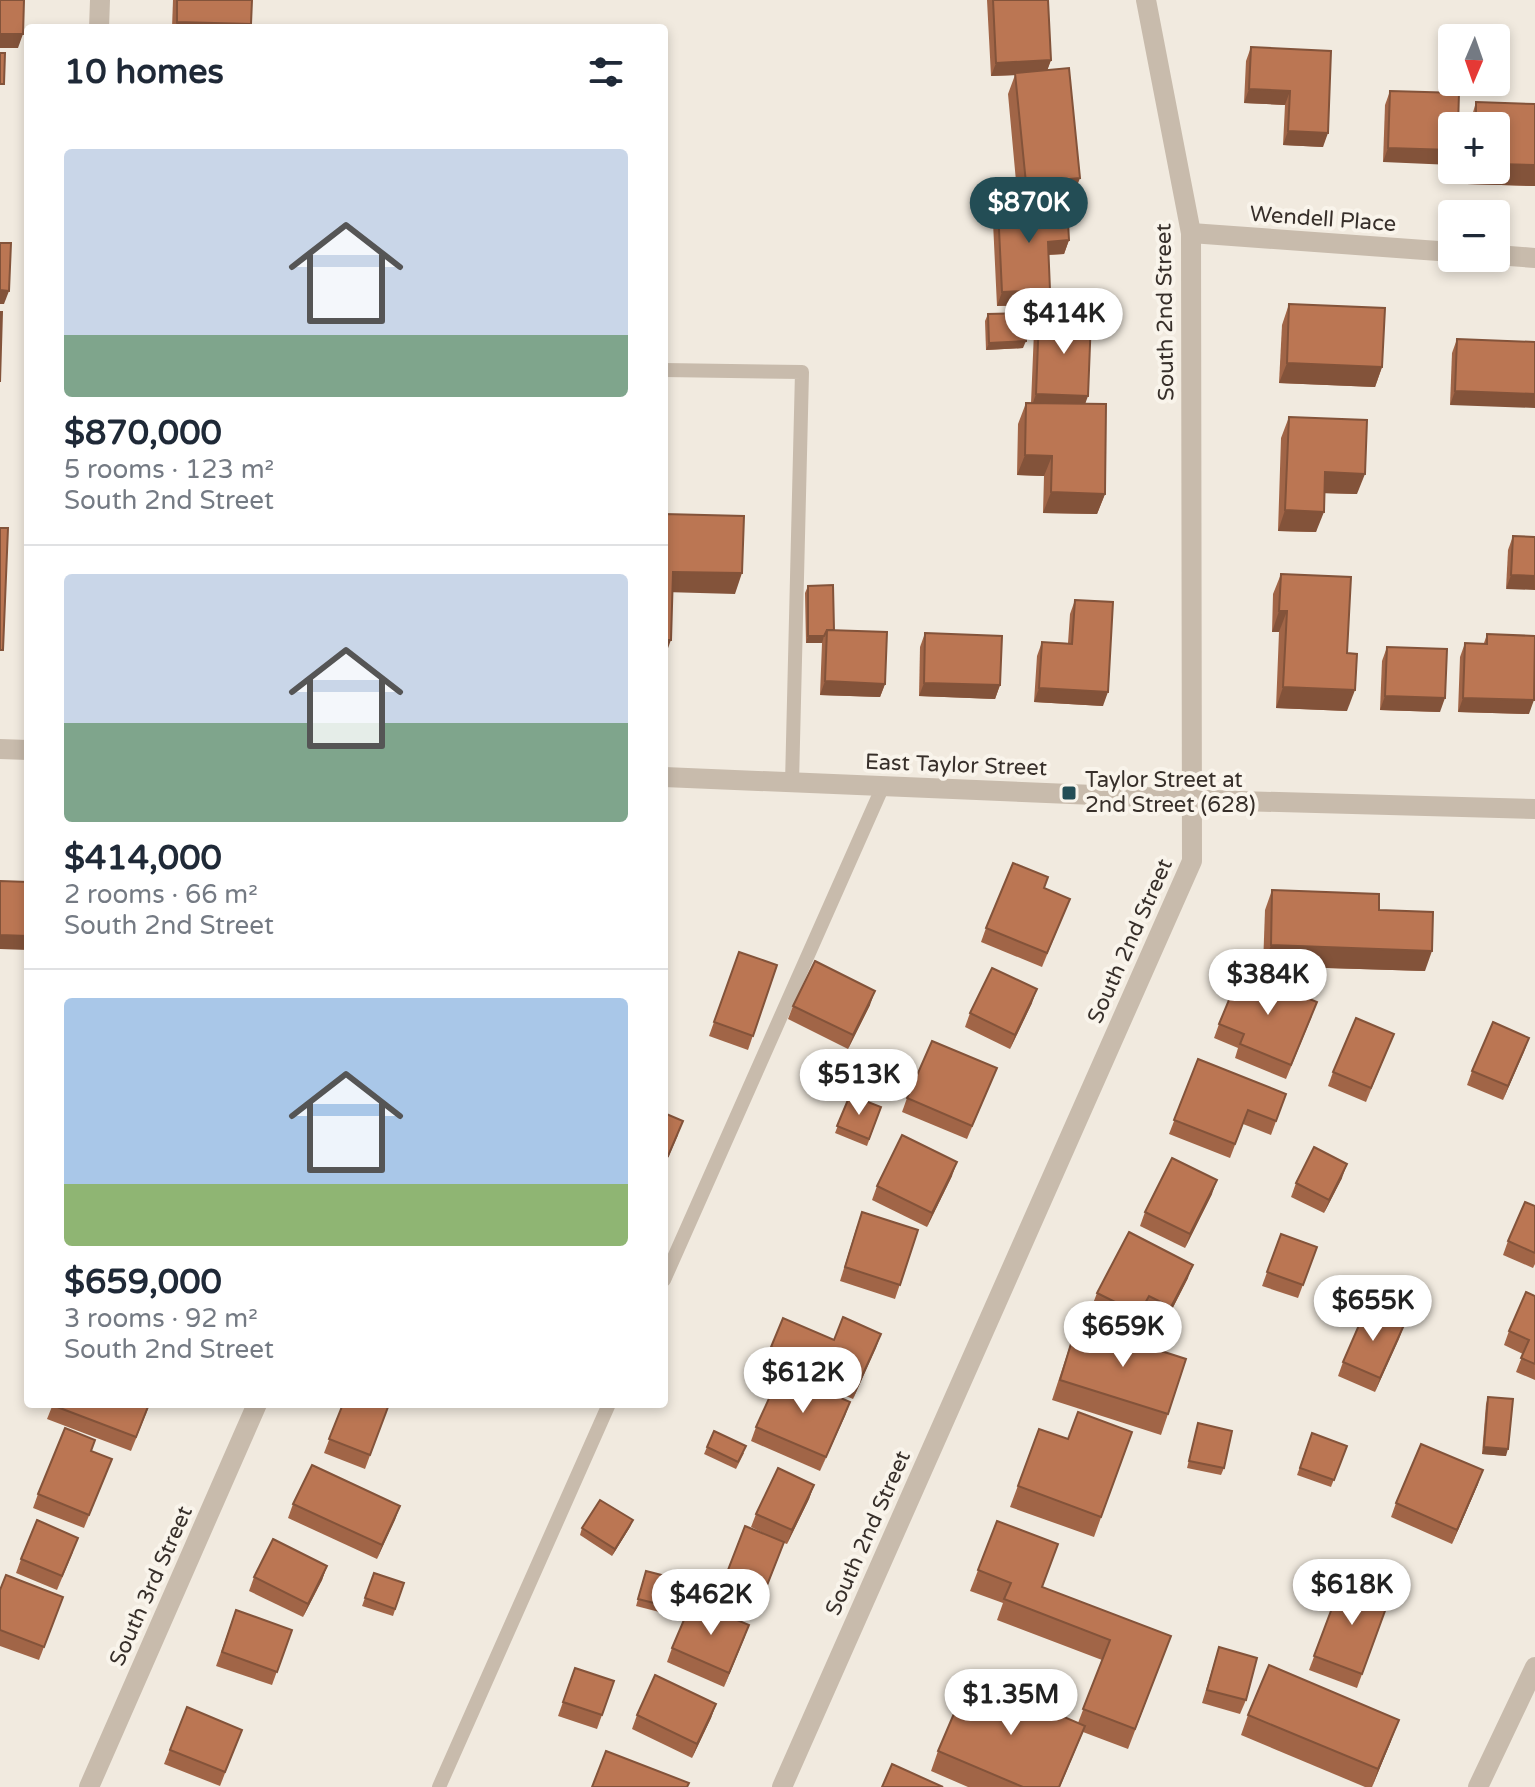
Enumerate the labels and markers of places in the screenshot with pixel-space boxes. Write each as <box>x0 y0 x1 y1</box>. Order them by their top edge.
pin: $870K <box>973 177 1085 245</box>
pin: $414K <box>1008 288 1120 356</box>
place label: Taylor Street at 2nd Street (628) <box>1085 767 1256 818</box>
marker: Taylor Street at 2nd Street (628) <box>1060 784 1078 802</box>
pin: $384K <box>1212 949 1324 1017</box>
pin: $513K <box>803 1049 915 1117</box>
pin: $655K <box>1317 1275 1429 1343</box>
pin: $659K <box>1067 1301 1179 1369</box>
pin: $612K <box>747 1347 859 1415</box>
pin: $618K <box>1296 1559 1408 1627</box>
pin: $462K <box>655 1569 767 1637</box>
pin: $1.35M <box>946 1669 1076 1737</box>

